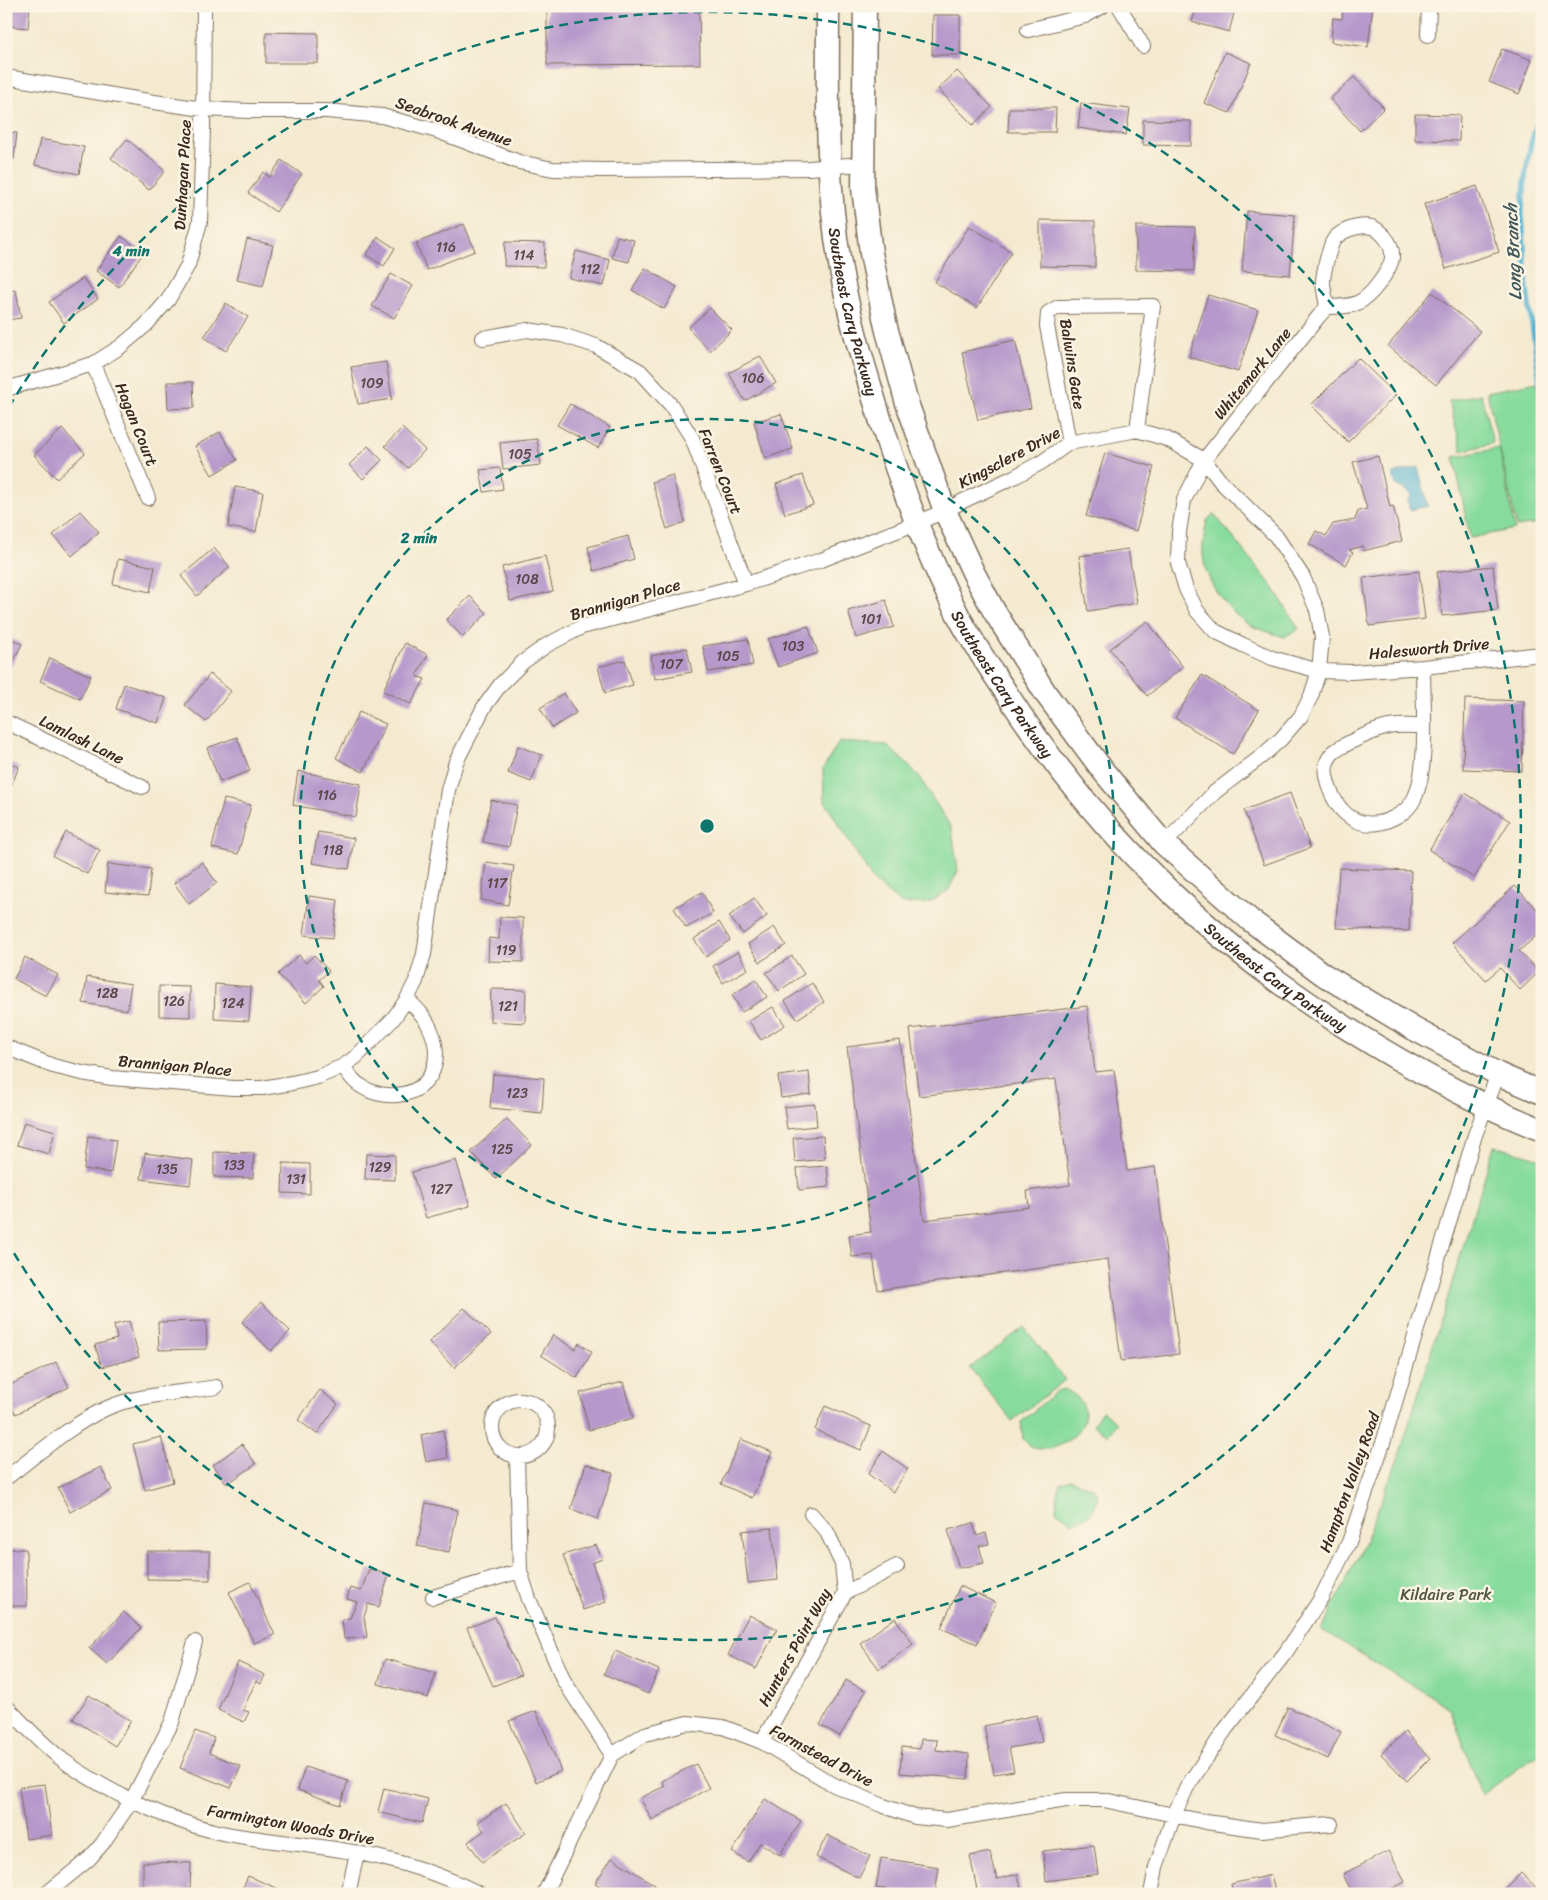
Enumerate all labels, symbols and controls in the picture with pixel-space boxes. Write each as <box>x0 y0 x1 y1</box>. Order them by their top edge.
street label: Seabrook Avenue <box>391 88 516 155</box>
street label: Dunhagan Place <box>165 119 200 231</box>
water label: Long Branch <box>1494 201 1532 301</box>
street label: Southeast Cary Parkway <box>820 226 887 400</box>
house number: 116 <box>436 235 456 260</box>
text: 4 min <box>111 238 150 264</box>
house number: 114 <box>514 243 535 268</box>
house number: 112 <box>580 257 600 282</box>
street label: Balwins Gate <box>1051 317 1094 412</box>
street label: Whitemark Lane <box>1206 321 1299 426</box>
house number: 106 <box>742 366 764 391</box>
house number: 109 <box>360 371 384 396</box>
street label: Hagan Court <box>107 378 167 471</box>
street label: Kingsclere Drive <box>953 418 1066 497</box>
street label: Farren Court <box>690 424 751 519</box>
house number: 105 <box>508 442 532 467</box>
text: 2 min <box>400 525 438 551</box>
house number: 108 <box>515 567 539 592</box>
street label: Brannigan Place <box>566 570 684 629</box>
street label: Southeast Cary Parkway <box>943 605 1062 765</box>
house number: 101 <box>861 607 881 632</box>
street label: Halesworth Drive <box>1368 629 1490 668</box>
house number: 103 <box>782 634 805 659</box>
house number: 105 <box>716 644 740 669</box>
house number: 107 <box>660 652 683 677</box>
street label: Lamlash Lane <box>34 706 129 773</box>
house number: 116 <box>317 783 337 808</box>
centre of rings <box>698 817 716 835</box>
house number: 118 <box>323 838 344 863</box>
house number: 117 <box>487 871 508 896</box>
street label: Southeast Cary Parkway <box>1197 915 1354 1040</box>
house number: 119 <box>496 938 517 963</box>
house number: 128 <box>96 981 119 1006</box>
house number: 126 <box>163 989 185 1014</box>
house number: 124 <box>222 991 245 1016</box>
house number: 121 <box>498 994 518 1019</box>
street label: Brannigan Place <box>117 1046 233 1085</box>
house number: 123 <box>506 1081 528 1106</box>
house number: 125 <box>491 1137 514 1162</box>
house number: 133 <box>223 1153 245 1178</box>
house number: 129 <box>369 1155 392 1180</box>
house number: 135 <box>156 1157 179 1182</box>
house number: 131 <box>286 1167 306 1192</box>
house number: 127 <box>430 1177 453 1202</box>
street label: Hampton Valley Road <box>1311 1406 1389 1557</box>
park label: Kildaire Park <box>1400 1580 1492 1609</box>
street label: Hunters Point Way <box>750 1582 839 1712</box>
street label: Farmstead Drive <box>765 1716 879 1795</box>
street label: Farmington Woods Drive <box>205 1796 377 1853</box>

